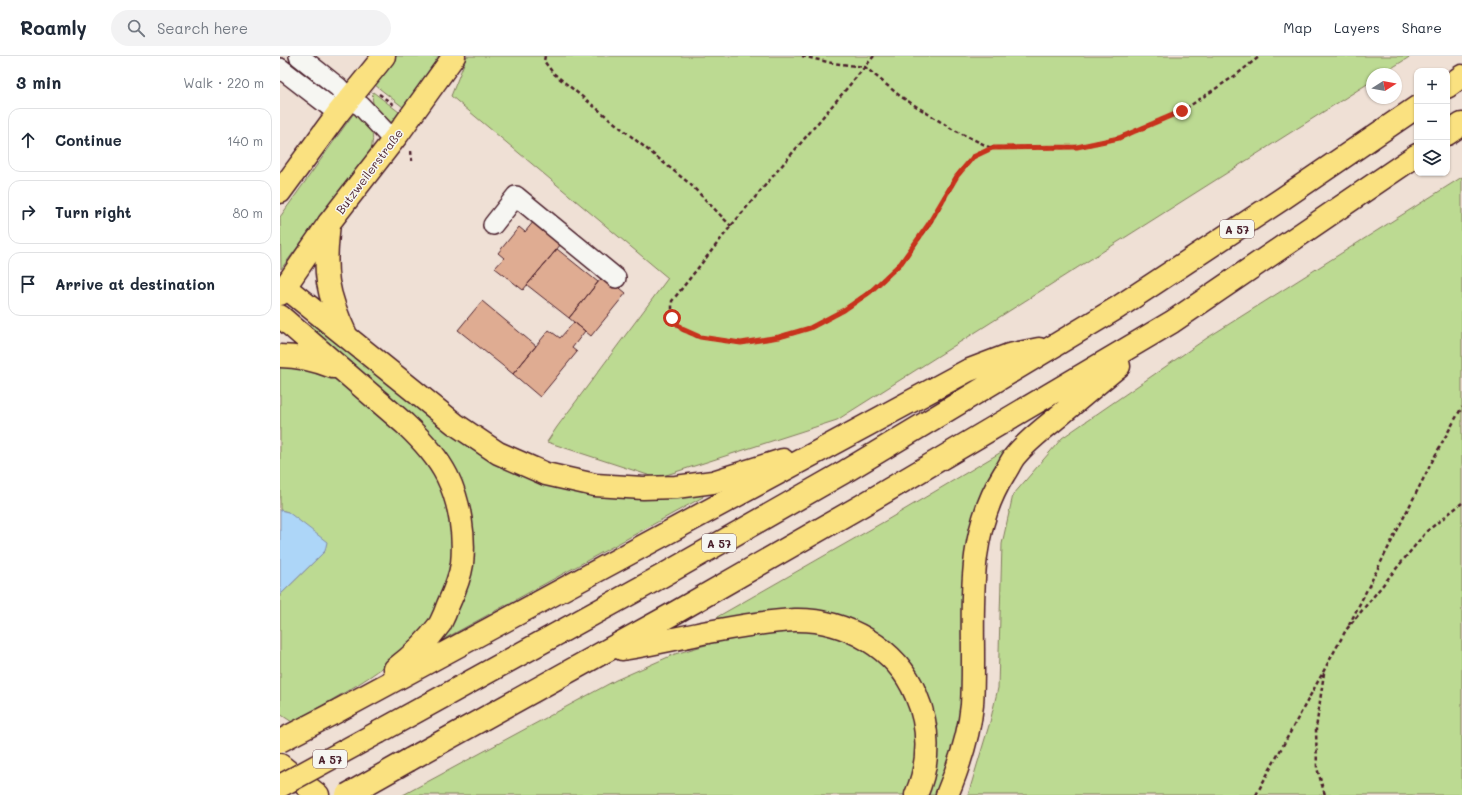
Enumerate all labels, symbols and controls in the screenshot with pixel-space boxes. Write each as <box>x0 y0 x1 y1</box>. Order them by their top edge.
search box <box>111 10 391 46</box>
text: Roamly <box>20 15 87 40</box>
icon: search <box>125 17 147 39</box>
text: Search here <box>157 18 248 38</box>
text: Map <box>1283 18 1312 37</box>
text: Layers <box>1334 18 1380 37</box>
text: Share <box>1402 18 1442 37</box>
north arrow <box>1366 68 1402 104</box>
map controls <box>1414 68 1450 176</box>
button: + <box>1414 68 1450 104</box>
text: 3 min <box>16 71 61 93</box>
text: Walk · 220 m <box>183 74 264 91</box>
route end <box>1173 102 1191 120</box>
button: − <box>1414 104 1450 140</box>
street label: Butzweilerstraße <box>332 125 406 217</box>
icon: ahead <box>17 129 39 151</box>
text: Continue <box>55 130 122 150</box>
text: 140 m <box>227 132 263 149</box>
button: layers <box>1414 140 1450 176</box>
icon: right <box>17 201 39 223</box>
text: Turn right <box>55 202 132 222</box>
text: 80 m <box>233 204 263 221</box>
road number: A 57 <box>1220 220 1254 238</box>
icon: arrive <box>17 273 39 295</box>
text: Arrive at destination <box>55 274 215 294</box>
route start <box>663 309 681 327</box>
road number: A 57 <box>702 534 736 552</box>
road number: A 57 <box>313 750 347 768</box>

